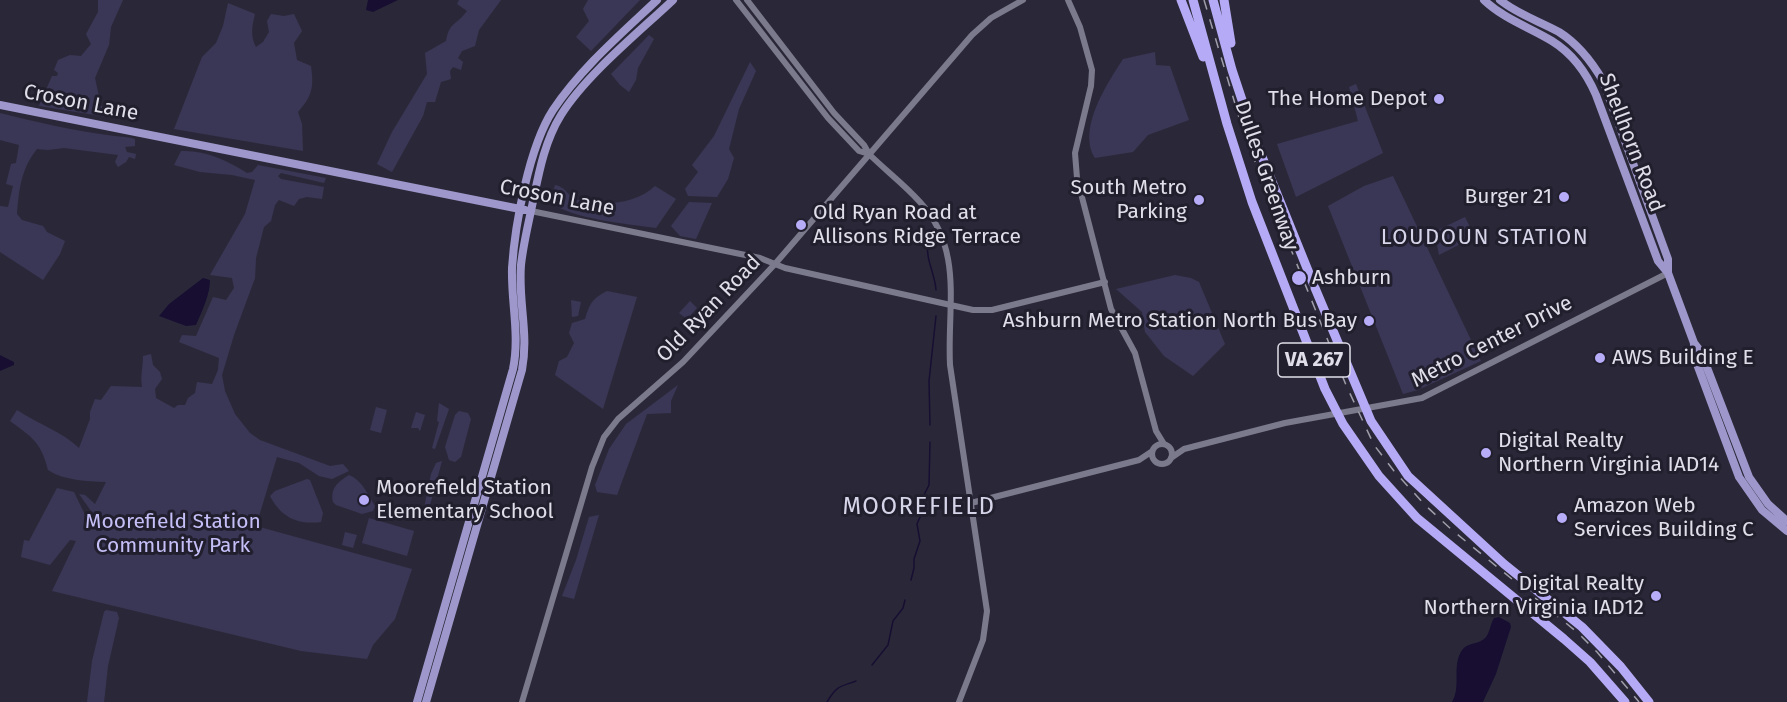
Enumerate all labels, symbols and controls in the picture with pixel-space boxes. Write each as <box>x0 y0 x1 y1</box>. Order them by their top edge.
street label: Shellhorn Road <box>1593 70 1669 216</box>
street label: Croson Lane <box>21 80 141 126</box>
place label: The Home Depot <box>1268 86 1427 112</box>
marker: The Home Depot <box>1432 92 1446 106</box>
street label: Dulles Greenway <box>1229 98 1303 254</box>
street label: Croson Lane <box>497 175 617 221</box>
place label: South Metro Parking <box>1071 175 1187 225</box>
place label: Burger 21 <box>1465 184 1552 210</box>
marker: Burger 21 <box>1557 190 1571 204</box>
marker: South Metro Parking <box>1192 193 1206 207</box>
place label: Old Ryan Road at Allisons Ridge Terrace <box>813 200 1021 250</box>
marker: Old Ryan Road at Allisons Ridge Terrace <box>794 218 808 232</box>
district label: LOUDOUN STATION <box>1381 225 1589 251</box>
street label: Old Ryan Road <box>652 250 766 368</box>
place label: Ashburn <box>1312 265 1391 291</box>
marker: Ashburn <box>1290 269 1308 287</box>
street label: Metro Center Drive <box>1407 291 1577 393</box>
place label: Ashburn Metro Station North Bus Bay <box>1003 308 1357 334</box>
marker: Ashburn Metro Station North Bus Bay <box>1362 314 1376 328</box>
road number: VA 267 <box>1278 343 1350 377</box>
place label: AWS Building E <box>1612 345 1754 371</box>
marker: AWS Building E <box>1593 351 1607 365</box>
place label: Digital Realty Northern Virginia IAD14 <box>1498 428 1719 478</box>
marker: Digital Realty Northern Virginia IAD14 <box>1479 446 1493 460</box>
place label: Moorefield Station Elementary School <box>376 475 554 525</box>
marker: Moorefield Station Elementary School <box>357 493 371 507</box>
district label: MOOREFIELD <box>842 493 996 521</box>
place label: Amazon Web Services Building C <box>1574 493 1754 543</box>
park label: Moorefield Station Community Park <box>85 509 261 559</box>
marker: Amazon Web Services Building C <box>1555 511 1569 525</box>
place label: Digital Realty Northern Virginia IAD12 <box>1424 571 1644 621</box>
marker: Digital Realty Northern Virginia IAD12 <box>1649 589 1663 603</box>

